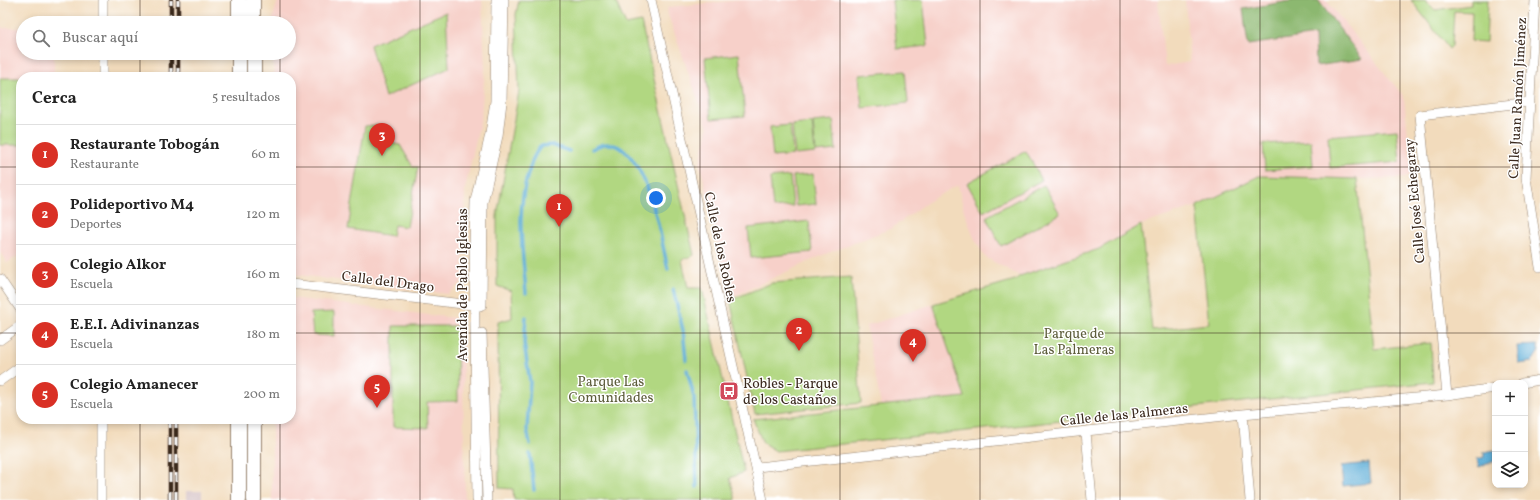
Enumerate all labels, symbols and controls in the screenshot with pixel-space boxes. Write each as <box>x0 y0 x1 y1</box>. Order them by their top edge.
search box <box>16 16 296 60</box>
street label: Calle Juan Ramón Jiménez <box>1505 17 1532 179</box>
icon: search <box>30 27 52 49</box>
text: Buscar aquí <box>62 28 138 49</box>
text: Cerca <box>32 87 77 110</box>
text: 5 resultados <box>212 89 280 107</box>
pin: 3 <box>369 123 395 156</box>
text: Restaurante Tobogán <box>70 135 220 156</box>
street label: Calle José Echegaray <box>1401 137 1430 264</box>
text: 1 <box>42 146 48 164</box>
text: 60 m <box>252 146 280 164</box>
text: Restaurante <box>70 156 139 174</box>
your location <box>646 188 666 208</box>
street label: Calle de los Robles <box>699 190 741 304</box>
pin: 1 <box>546 194 572 227</box>
text: Polideportivo M4 <box>70 195 194 216</box>
text: 2 <box>42 206 48 224</box>
text: 120 m <box>246 206 280 224</box>
street label: Avenida de Pablo Iglesias <box>454 208 473 362</box>
text: Deportes <box>70 216 122 234</box>
text: Colegio Alkor <box>70 255 166 276</box>
text: 3 <box>42 266 48 284</box>
text: 160 m <box>246 266 280 284</box>
street label: Calle del Drago <box>340 267 435 298</box>
text: Escuela <box>70 276 113 294</box>
text: E.E.I. Adivinanzas <box>70 315 199 336</box>
pin: 2 <box>786 318 812 351</box>
park label: Parque de Las Palmeras <box>1034 325 1114 360</box>
text: 4 <box>41 326 49 344</box>
text: 180 m <box>246 326 280 344</box>
pin: 4 <box>900 329 926 362</box>
text: Escuela <box>70 336 113 354</box>
park label: Parque Las Comunidades <box>569 373 653 408</box>
text: Colegio Amanecer <box>70 375 198 396</box>
pin: 5 <box>364 375 390 408</box>
place label: Robles - Parque de los Castaños <box>743 375 838 410</box>
bus stop icon: Robles - Parque de los Castaños <box>718 380 740 402</box>
map controls <box>1492 380 1528 488</box>
button: + <box>1492 380 1528 416</box>
text: 5 <box>42 386 48 404</box>
text: 200 m <box>243 386 280 404</box>
text: Escuela <box>70 396 113 414</box>
street label: Calle de las Palmeras <box>1059 399 1189 432</box>
button: − <box>1492 416 1528 452</box>
button: layers <box>1492 452 1528 488</box>

